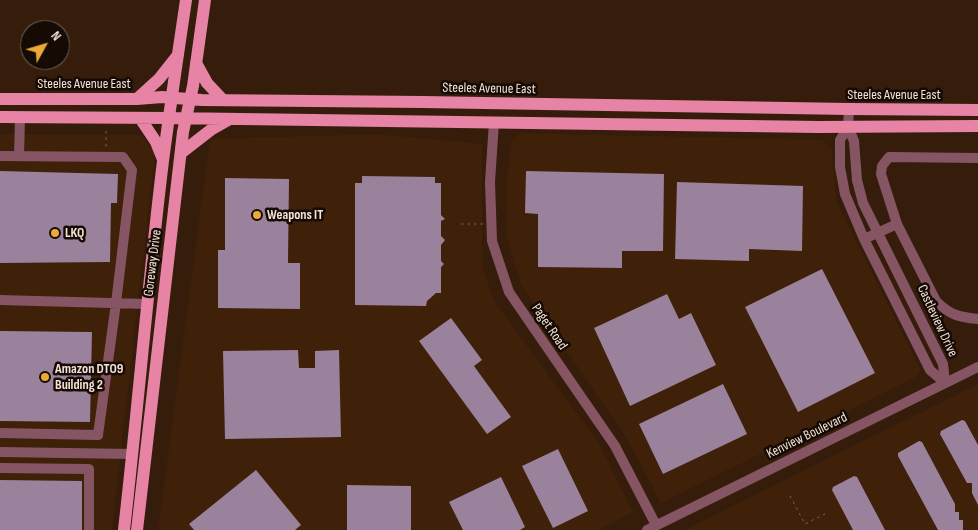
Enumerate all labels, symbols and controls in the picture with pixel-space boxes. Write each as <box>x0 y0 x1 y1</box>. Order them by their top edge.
north arrow <box>20 20 70 70</box>
text: N <box>47 28 65 44</box>
street label: Steeles Avenue East <box>37 76 131 92</box>
street label: Steeles Avenue East <box>442 80 536 98</box>
street label: Steeles Avenue East <box>847 87 941 103</box>
place label: Weapons IT <box>267 207 323 223</box>
marker: Weapons IT <box>251 209 263 221</box>
place label: LKQ <box>65 225 84 241</box>
marker: LKQ <box>49 227 61 239</box>
street label: Goreway Drive <box>141 229 165 297</box>
street label: Castleview Drive <box>913 282 961 360</box>
street label: Paget Road <box>527 301 571 353</box>
place label: Amazon DTO9 Building 2 <box>55 361 123 394</box>
marker: Amazon DTO9 Building 2 <box>39 371 51 383</box>
street label: Kenview Boulevard <box>764 409 850 463</box>

